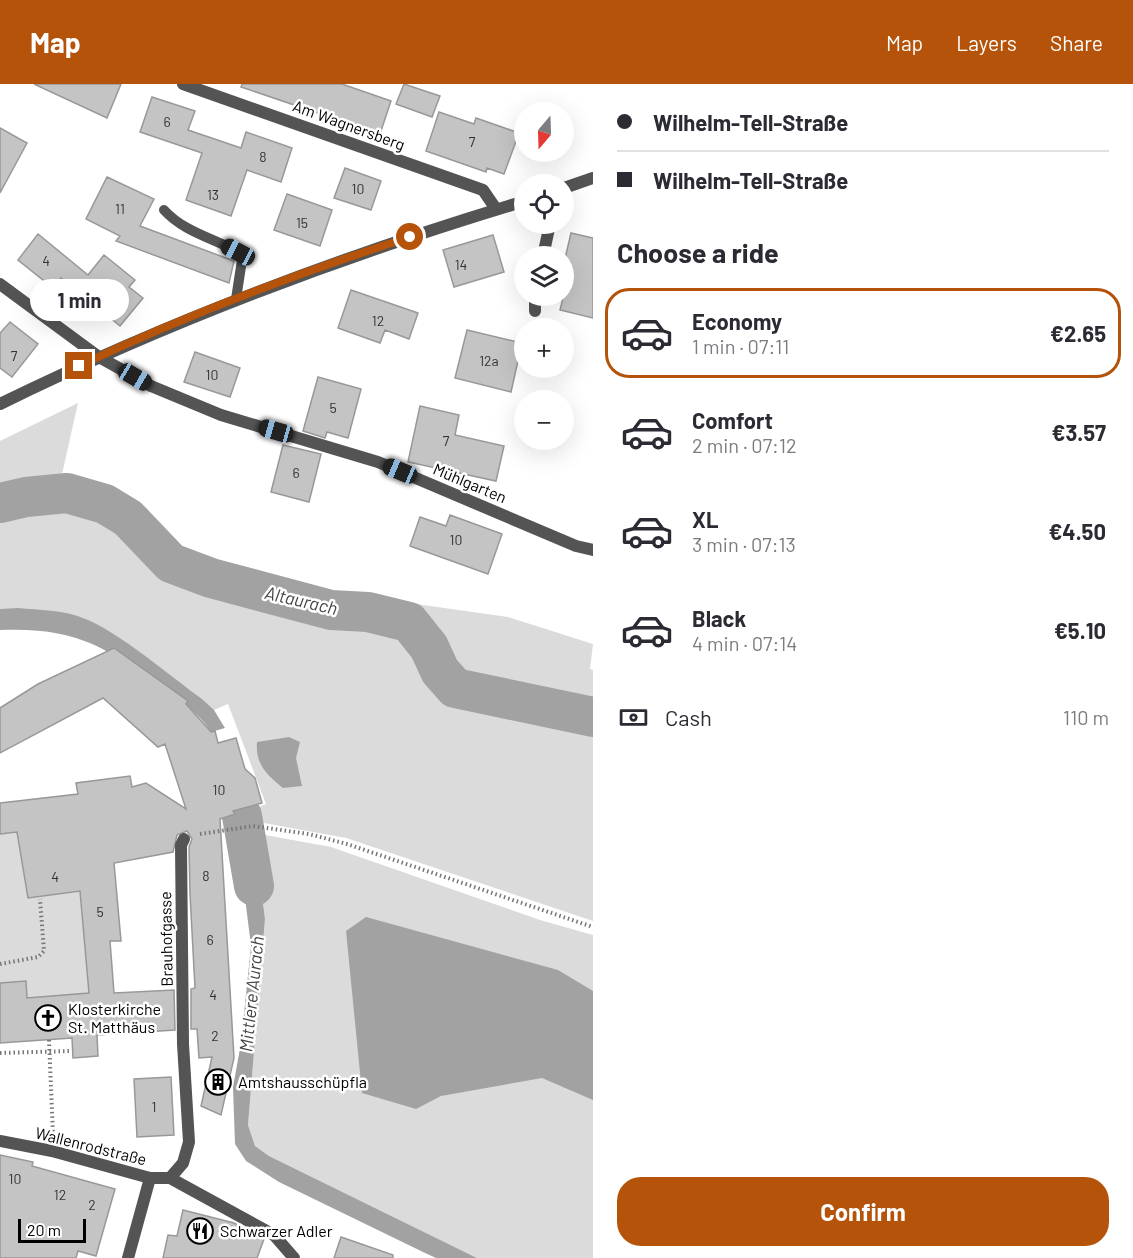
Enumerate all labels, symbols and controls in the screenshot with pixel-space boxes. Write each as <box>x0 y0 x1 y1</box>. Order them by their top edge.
text: Map <box>30 25 81 59</box>
text: Map <box>886 30 923 55</box>
text: Layers <box>956 30 1017 55</box>
text: Share <box>1050 30 1103 55</box>
street label: Am Wagnersberg <box>290 95 408 154</box>
north arrow <box>514 102 574 162</box>
map controls <box>514 102 574 450</box>
text: Wilhelm-Tell-Straße <box>653 109 848 135</box>
house number: 6 <box>163 113 171 130</box>
house number: 7 <box>469 133 476 150</box>
house number: 8 <box>259 148 267 165</box>
text: Wilhelm-Tell-Straße <box>653 167 848 193</box>
button: locate <box>514 174 574 234</box>
house number: 10 <box>352 180 364 197</box>
house number: 13 <box>207 186 219 203</box>
house number: 11 <box>115 200 125 217</box>
house number: 15 <box>296 214 308 231</box>
route start <box>396 223 423 250</box>
car <box>218 236 258 268</box>
text: Choose a ride <box>617 236 779 268</box>
button: layers <box>514 246 574 306</box>
house number: 4 <box>42 252 50 269</box>
house number: 14 <box>455 256 467 273</box>
callout: 1 min <box>29 279 128 321</box>
text: 1 min <box>58 288 101 312</box>
icon: car <box>620 306 674 360</box>
text: Economy <box>692 308 782 334</box>
house number: 12 <box>372 312 384 329</box>
button: + <box>514 318 574 378</box>
text: €2.65 <box>1050 320 1106 346</box>
text: 1 min · 07:11 <box>692 334 789 358</box>
house number: 7 <box>11 347 18 364</box>
route end <box>65 352 92 379</box>
house number: 12a <box>479 352 499 369</box>
car <box>115 360 155 394</box>
house number: 10 <box>206 366 218 383</box>
button: − <box>514 390 574 450</box>
house number: 5 <box>329 399 337 416</box>
icon: car <box>620 405 674 459</box>
text: Comfort <box>692 407 773 433</box>
car <box>256 417 296 445</box>
text: €3.57 <box>1051 419 1106 445</box>
house number: 7 <box>443 432 450 449</box>
text: 2 min · 07:12 <box>692 433 797 457</box>
car <box>380 456 420 486</box>
street label: Mühlgarten <box>431 459 510 507</box>
house number: 6 <box>292 464 300 481</box>
icon: car <box>620 504 674 558</box>
text: XL <box>692 506 718 532</box>
text: €4.50 <box>1048 518 1106 544</box>
house number: 10 <box>450 531 462 548</box>
text: 3 min · 07:13 <box>692 532 796 556</box>
water label: Altaurach <box>263 581 340 619</box>
icon: car <box>620 603 674 657</box>
text: Black <box>692 605 746 631</box>
text: €5.10 <box>1054 617 1106 643</box>
text: 4 min · 07:14 <box>692 631 797 655</box>
icon: cash <box>617 701 650 734</box>
text: Cash <box>665 704 712 730</box>
text: 110 m <box>1063 705 1109 729</box>
house number: 10 <box>213 781 225 798</box>
house number: 8 <box>202 867 210 884</box>
house number: 4 <box>51 868 59 885</box>
street label: Brauhofgasse <box>155 891 176 987</box>
house number: 5 <box>96 903 104 920</box>
house number: 6 <box>206 931 214 948</box>
water label: Mittlere Aurach <box>234 935 268 1053</box>
house number: 4 <box>209 986 217 1003</box>
place label: Klosterkirche St. Matthäus <box>68 999 161 1036</box>
church icon: Klosterkirche St. Matthäus <box>33 1003 63 1033</box>
house number: 2 <box>211 1027 219 1044</box>
building icon: Amtshausschüpfla <box>203 1067 233 1097</box>
place label: Amtshausschüpfla <box>238 1072 367 1091</box>
house number: 1 <box>152 1098 156 1115</box>
street label: Wallenrodstraße <box>33 1122 149 1169</box>
house number: 10 <box>9 1170 21 1187</box>
button: Confirm <box>617 1177 1109 1246</box>
house number: 12 <box>54 1186 66 1203</box>
house number: 2 <box>88 1196 96 1213</box>
scale bar <box>18 1216 86 1244</box>
restaurant icon: Schwarzer Adler <box>185 1216 215 1246</box>
text: 20 m <box>27 1220 61 1239</box>
place label: Schwarzer Adler <box>220 1221 333 1240</box>

